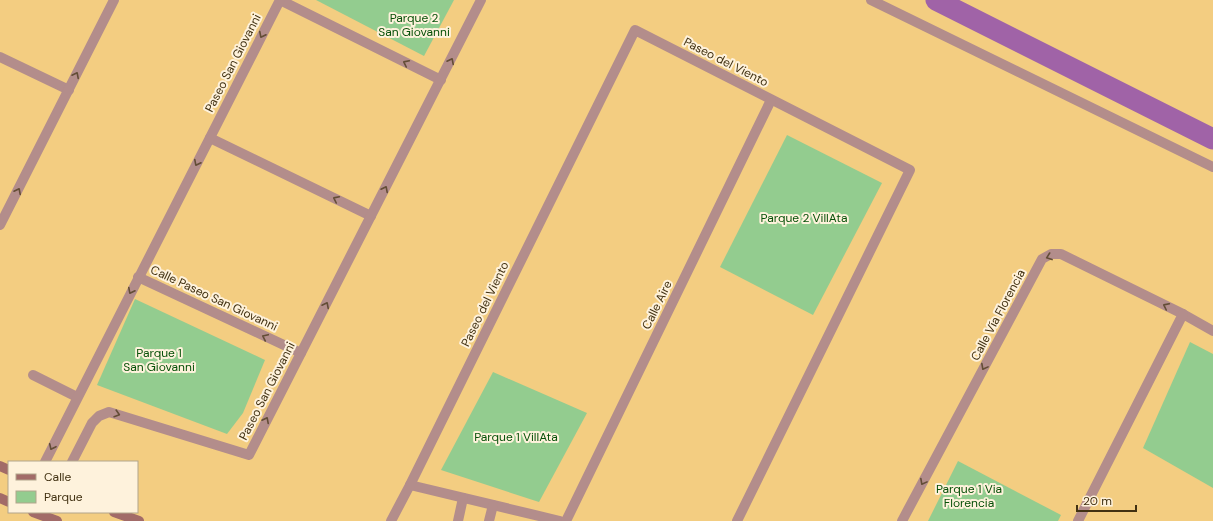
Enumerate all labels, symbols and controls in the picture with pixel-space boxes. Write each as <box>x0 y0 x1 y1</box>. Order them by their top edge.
park label: Parque 2 San Giovanni <box>378 10 450 40</box>
street label: Paseo San Giovanni <box>201 11 265 115</box>
one-way arrow <box>260 30 267 38</box>
street label: Paseo del Viento <box>681 34 771 90</box>
one-way arrow <box>446 57 453 65</box>
one-way arrow <box>403 60 410 67</box>
one-way arrow <box>72 71 79 79</box>
one-way arrow <box>194 159 202 166</box>
one-way arrow <box>380 186 388 193</box>
one-way arrow <box>13 187 20 195</box>
one-way arrow <box>332 196 340 204</box>
park label: Parque 2 VillAta <box>761 210 847 226</box>
one-way arrow <box>1045 252 1052 260</box>
street label: Paseo del Viento <box>457 259 513 349</box>
street label: Calle Paseo San Giovanni <box>148 261 280 335</box>
street label: Calle Vía Florencia <box>967 267 1029 363</box>
street label: Calle Aire <box>638 278 676 332</box>
one-way arrow <box>128 287 136 294</box>
one-way arrow <box>321 301 328 309</box>
one-way arrow <box>1163 303 1171 311</box>
one-way arrow <box>262 334 270 342</box>
street label: Paseo San Giovanni <box>235 339 299 443</box>
park label: Parque 1 San Giovanni <box>123 345 195 375</box>
one-way arrow <box>982 363 989 371</box>
one-way arrow <box>113 409 120 418</box>
one-way arrow <box>262 417 269 425</box>
park label: Parque 1 VillAta <box>474 429 558 445</box>
one-way arrow <box>49 442 57 450</box>
legend <box>8 461 138 513</box>
text: Calle <box>44 469 71 485</box>
one-way arrow <box>920 478 928 485</box>
park label: Parque 1 Via Florencia <box>936 481 1002 511</box>
scale bar <box>1077 487 1136 513</box>
text: Parque <box>44 489 83 505</box>
text: 20 m <box>1083 493 1112 509</box>

